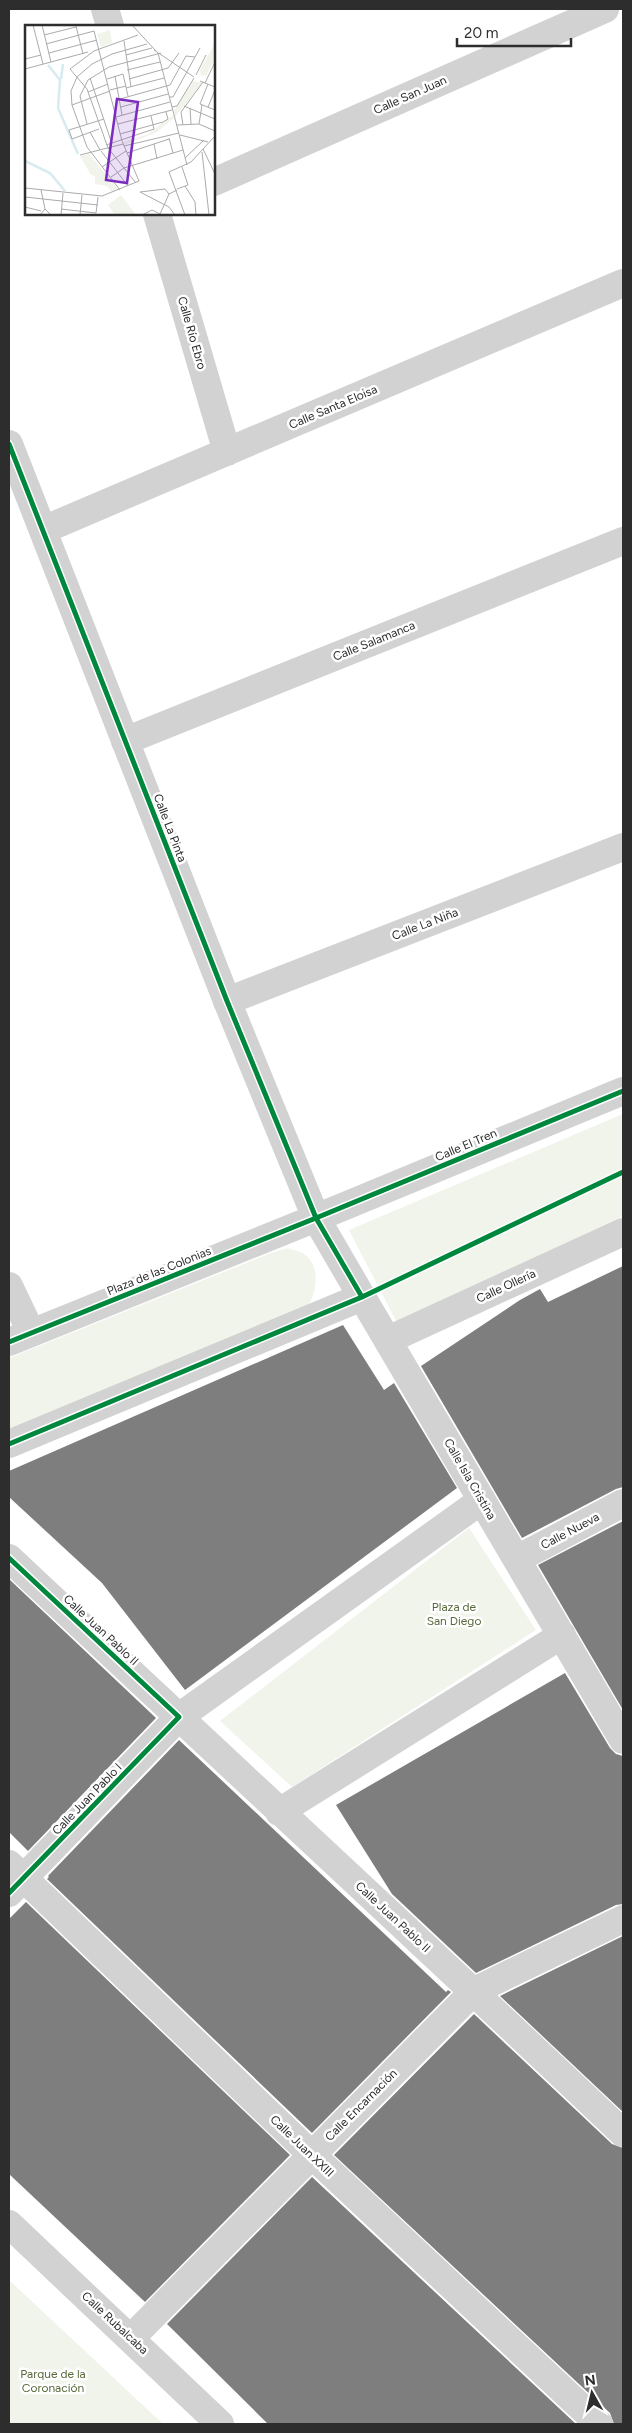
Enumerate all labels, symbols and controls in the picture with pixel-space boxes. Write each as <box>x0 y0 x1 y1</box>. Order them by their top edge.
scale bar <box>457 15 571 47</box>
text: 20 m <box>464 24 498 42</box>
inset map <box>25 25 215 215</box>
street label: Calle San Juan <box>371 73 449 117</box>
street label: Calle Río Ebro <box>175 295 209 371</box>
street label: Calle Santa Eloisa <box>287 382 379 432</box>
street label: Calle Salamanca <box>331 618 417 664</box>
street label: Calle La Pinta <box>151 792 189 864</box>
street label: Calle La Niña <box>390 905 460 943</box>
street label: Calle El Tren <box>433 1126 499 1164</box>
street label: Plaza de las Colonias <box>105 1244 213 1298</box>
street label: Calle Ollería <box>474 1266 538 1306</box>
street label: Calle Isla Cristina <box>441 1436 499 1522</box>
street label: Calle Nueva <box>538 1510 602 1552</box>
street label: Calle Juan Pablo II <box>61 1592 141 1668</box>
park label: Plaza de San Diego <box>427 1600 481 1628</box>
street label: Calle Juan Pablo I <box>49 1760 125 1838</box>
street label: Calle Juan Pablo II <box>353 1879 433 1955</box>
street label: Calle Encarnación <box>322 2066 400 2144</box>
street label: Calle Juan XXIII <box>267 2112 337 2180</box>
street label: Calle Rubalcaba <box>79 2289 151 2357</box>
park label: Parque de la Coronación <box>20 2367 86 2395</box>
north arrow <box>567 2368 617 2418</box>
text: N <box>584 2371 597 2390</box>

